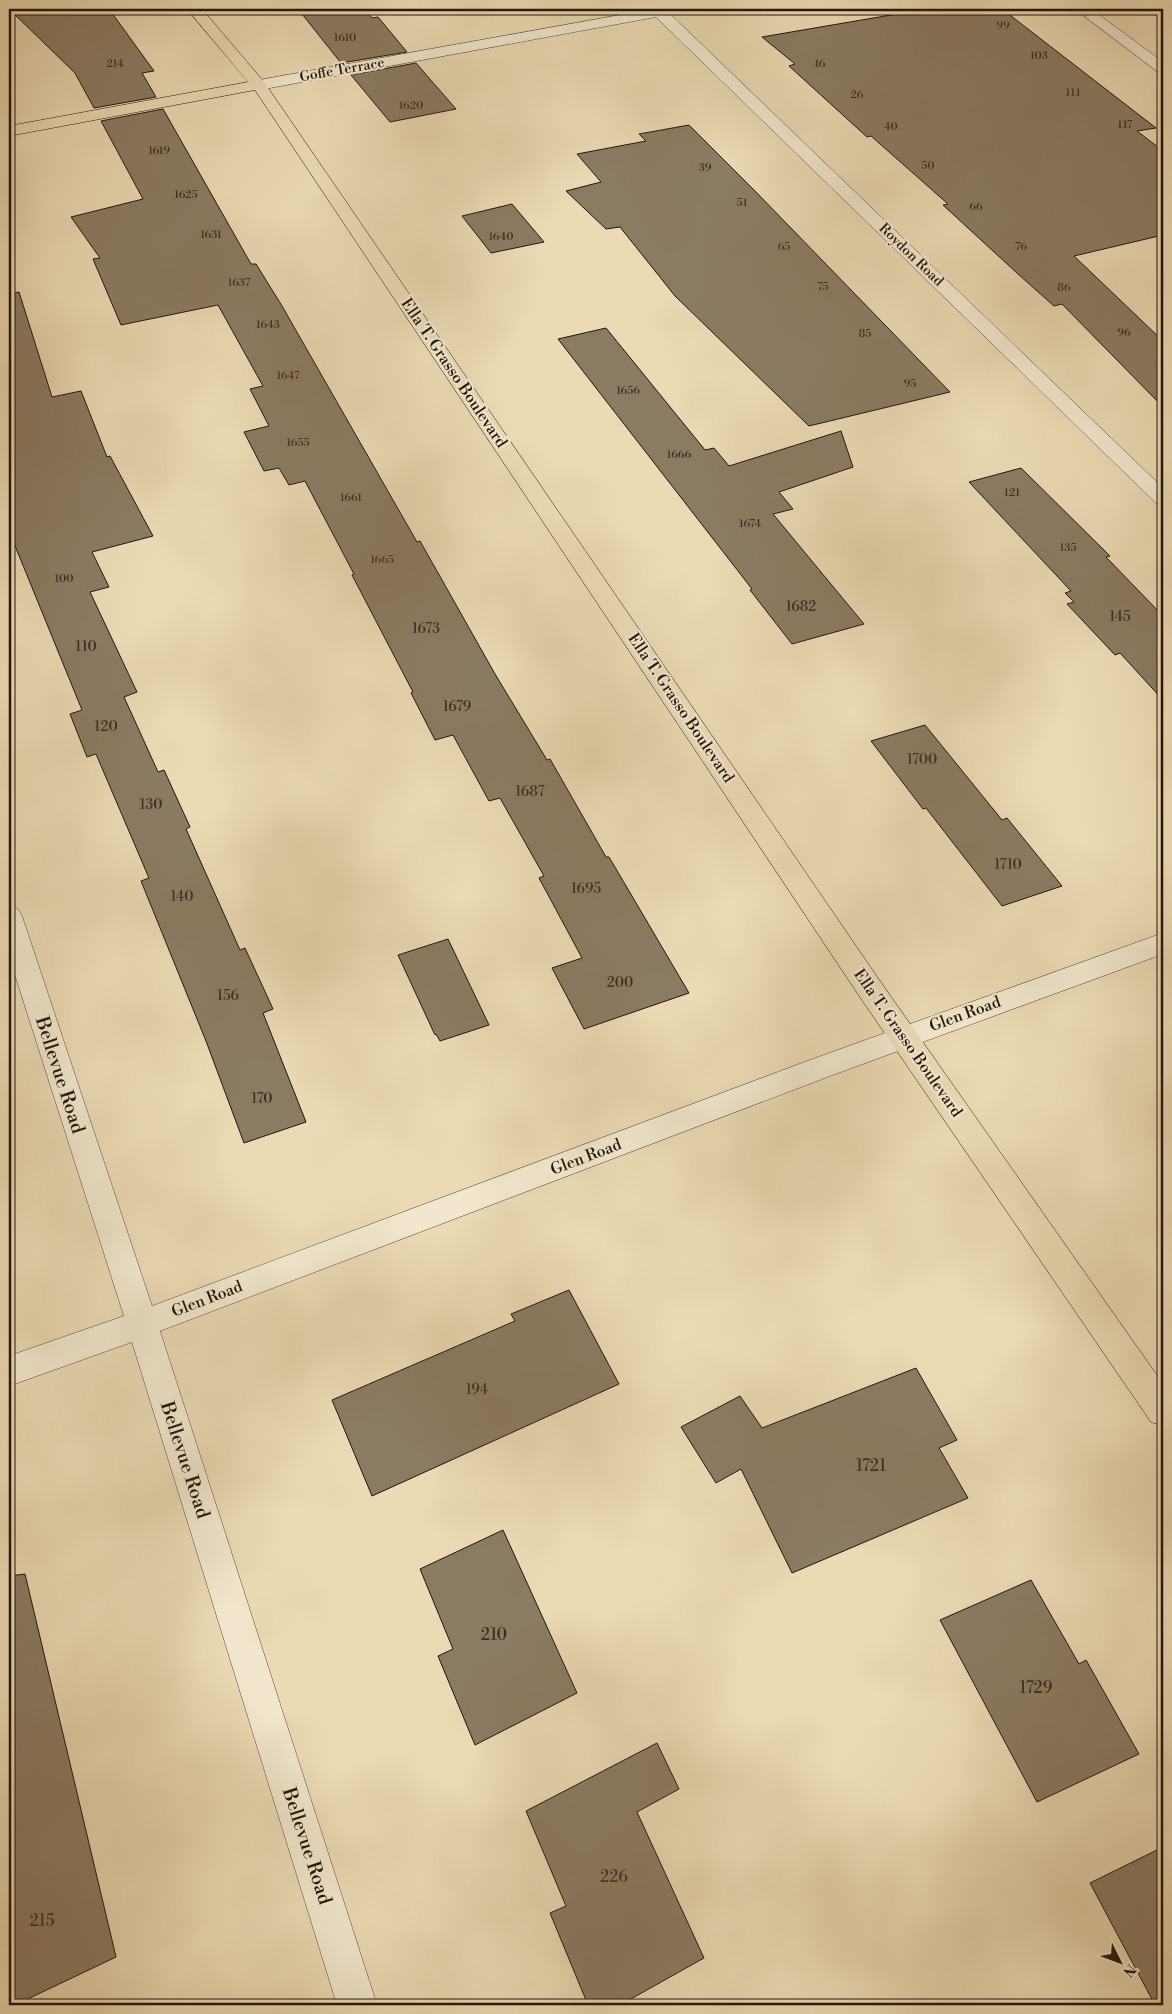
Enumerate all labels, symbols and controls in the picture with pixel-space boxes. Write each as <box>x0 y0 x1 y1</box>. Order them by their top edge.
house number: 99 <box>996 19 1010 33</box>
house number: 1610 <box>334 31 356 45</box>
house number: 103 <box>1030 49 1048 63</box>
street label: Goffe Terrace <box>298 54 386 86</box>
house number: 214 <box>106 57 124 71</box>
house number: 16 <box>814 57 826 71</box>
house number: 111 <box>1066 86 1081 100</box>
house number: 26 <box>851 88 864 102</box>
house number: 1620 <box>399 99 423 113</box>
house number: 117 <box>1118 118 1133 132</box>
house number: 40 <box>884 120 898 134</box>
house number: 1619 <box>148 144 170 158</box>
house number: 50 <box>921 159 935 173</box>
house number: 39 <box>699 161 712 175</box>
house number: 1625 <box>174 188 198 202</box>
house number: 51 <box>737 196 748 210</box>
house number: 66 <box>969 200 983 214</box>
street label: Roydon Road <box>875 220 947 290</box>
house number: 1631 <box>200 228 222 242</box>
house number: 1640 <box>488 230 514 244</box>
house number: 65 <box>778 240 790 254</box>
house number: 76 <box>1015 240 1027 254</box>
house number: 1637 <box>228 276 251 290</box>
house number: 75 <box>817 280 829 294</box>
house number: 86 <box>1057 281 1071 295</box>
street label: Ella T. Grasso Boulevard <box>396 294 512 452</box>
house number: 1643 <box>256 318 280 332</box>
house number: 96 <box>1117 326 1131 340</box>
house number: 85 <box>859 327 871 341</box>
house number: 1647 <box>277 369 300 383</box>
house number: 95 <box>904 377 916 391</box>
house number: 1656 <box>616 384 640 398</box>
house number: 1655 <box>286 436 310 450</box>
house number: 1666 <box>667 448 692 462</box>
house number: 121 <box>1004 486 1020 500</box>
house number: 1661 <box>340 491 362 505</box>
house number: 1674 <box>739 517 761 531</box>
house number: 135 <box>1060 541 1076 555</box>
house number: 1665 <box>370 553 394 567</box>
house number: 100 <box>55 572 73 586</box>
house number: 1682 <box>786 598 816 616</box>
house number: 145 <box>1109 608 1131 626</box>
house number: 1673 <box>412 620 440 638</box>
street label: Ella T. Grasso Boulevard <box>623 629 739 787</box>
house number: 110 <box>75 638 97 656</box>
house number: 1679 <box>443 698 471 716</box>
house number: 120 <box>94 718 118 736</box>
house number: 1700 <box>907 751 937 769</box>
house number: 1687 <box>515 783 545 801</box>
house number: 130 <box>139 796 163 814</box>
house number: 1710 <box>994 856 1022 874</box>
house number: 1695 <box>571 880 601 898</box>
house number: 140 <box>170 888 194 906</box>
street label: Ella T. Grasso Boulevard <box>849 965 967 1121</box>
house number: 200 <box>607 974 633 992</box>
house number: 156 <box>217 987 240 1005</box>
street label: Glen Road <box>927 992 1003 1036</box>
street label: Bellevue Road <box>29 1013 90 1137</box>
house number: 170 <box>251 1090 273 1108</box>
street label: Glen Road <box>548 1134 624 1180</box>
street label: Glen Road <box>169 1276 245 1322</box>
house number: 194 <box>466 1381 488 1399</box>
street label: Bellevue Road <box>154 1398 215 1522</box>
house number: 1721 <box>856 1456 886 1476</box>
house number: 210 <box>481 1625 507 1645</box>
house number: 1729 <box>1020 1678 1053 1698</box>
street label: Bellevue Road <box>276 1784 337 1908</box>
house number: 226 <box>600 1867 628 1887</box>
house number: 215 <box>29 1911 55 1931</box>
north arrow <box>1094 1936 1144 1986</box>
text: N <box>1119 1960 1139 1980</box>

